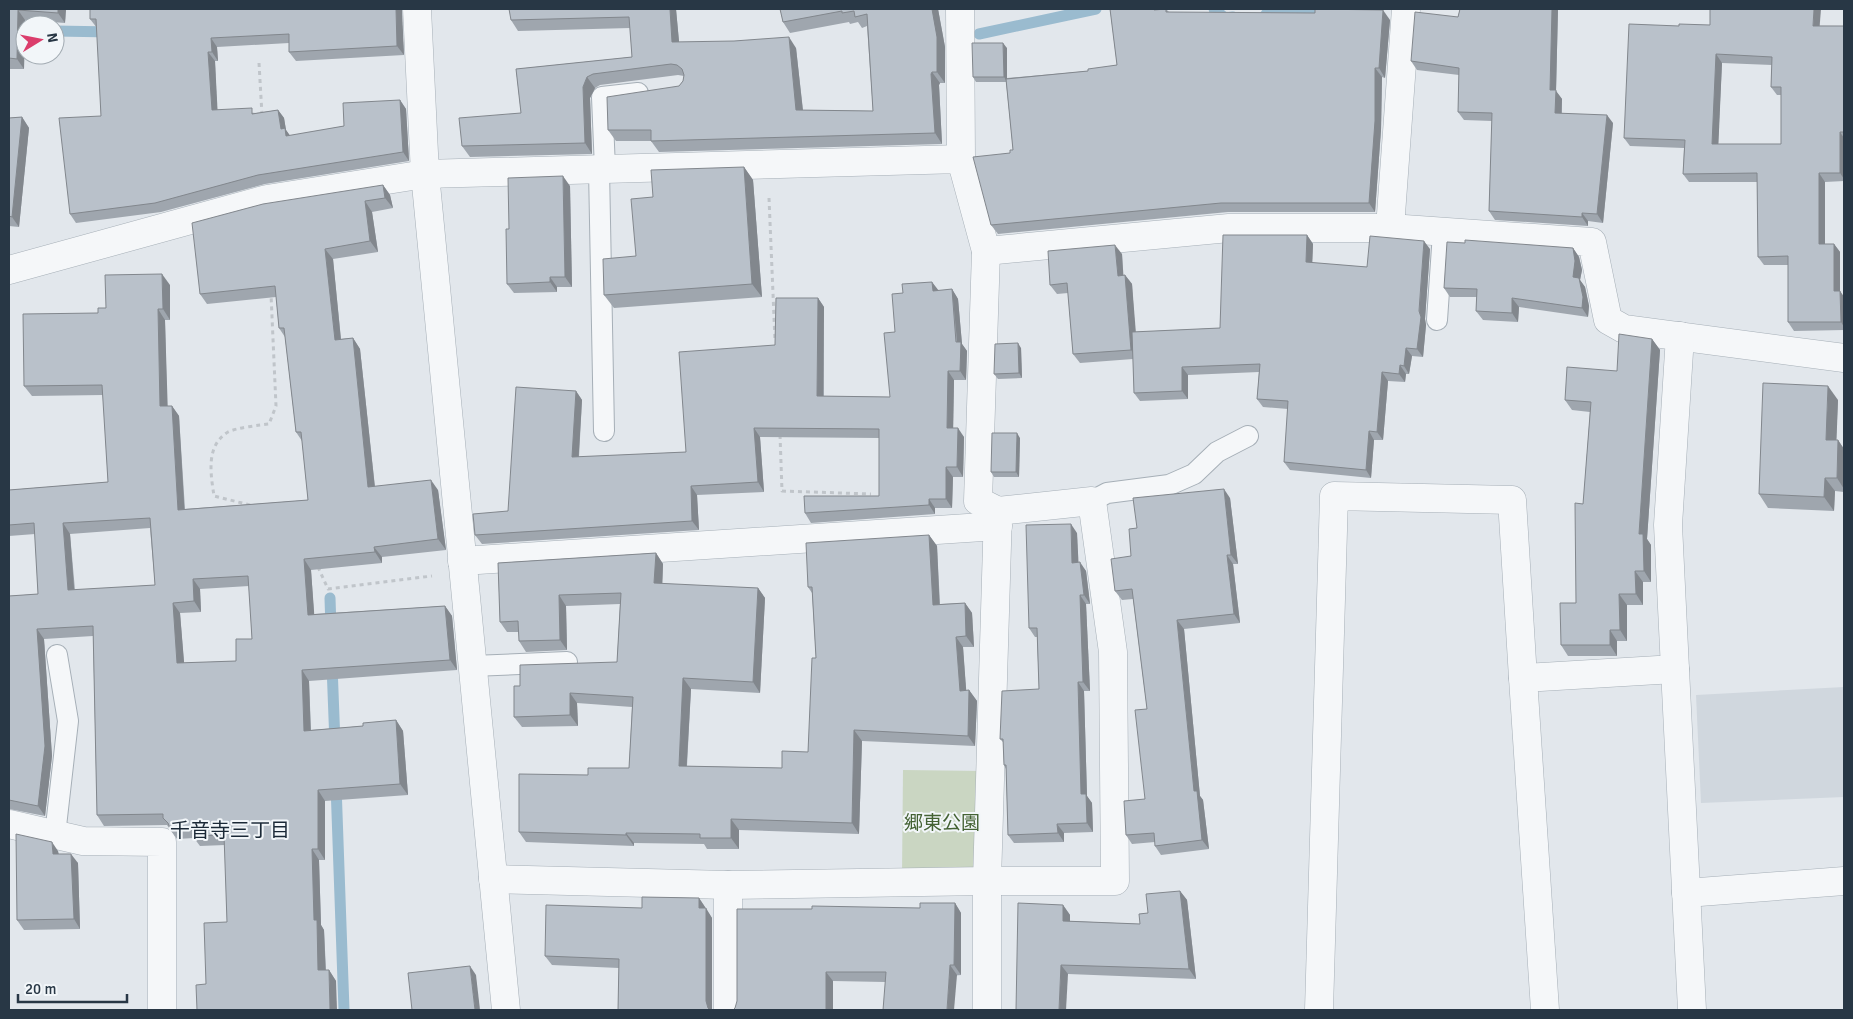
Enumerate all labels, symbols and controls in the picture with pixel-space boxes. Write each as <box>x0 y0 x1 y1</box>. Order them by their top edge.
north arrow <box>15 15 65 65</box>
text: N <box>43 32 62 44</box>
park label: 郷東公園 <box>904 811 980 835</box>
district label: 千音寺三丁目 <box>170 818 290 843</box>
scale bar <box>18 972 126 1004</box>
text: 20 m <box>25 980 56 998</box>

